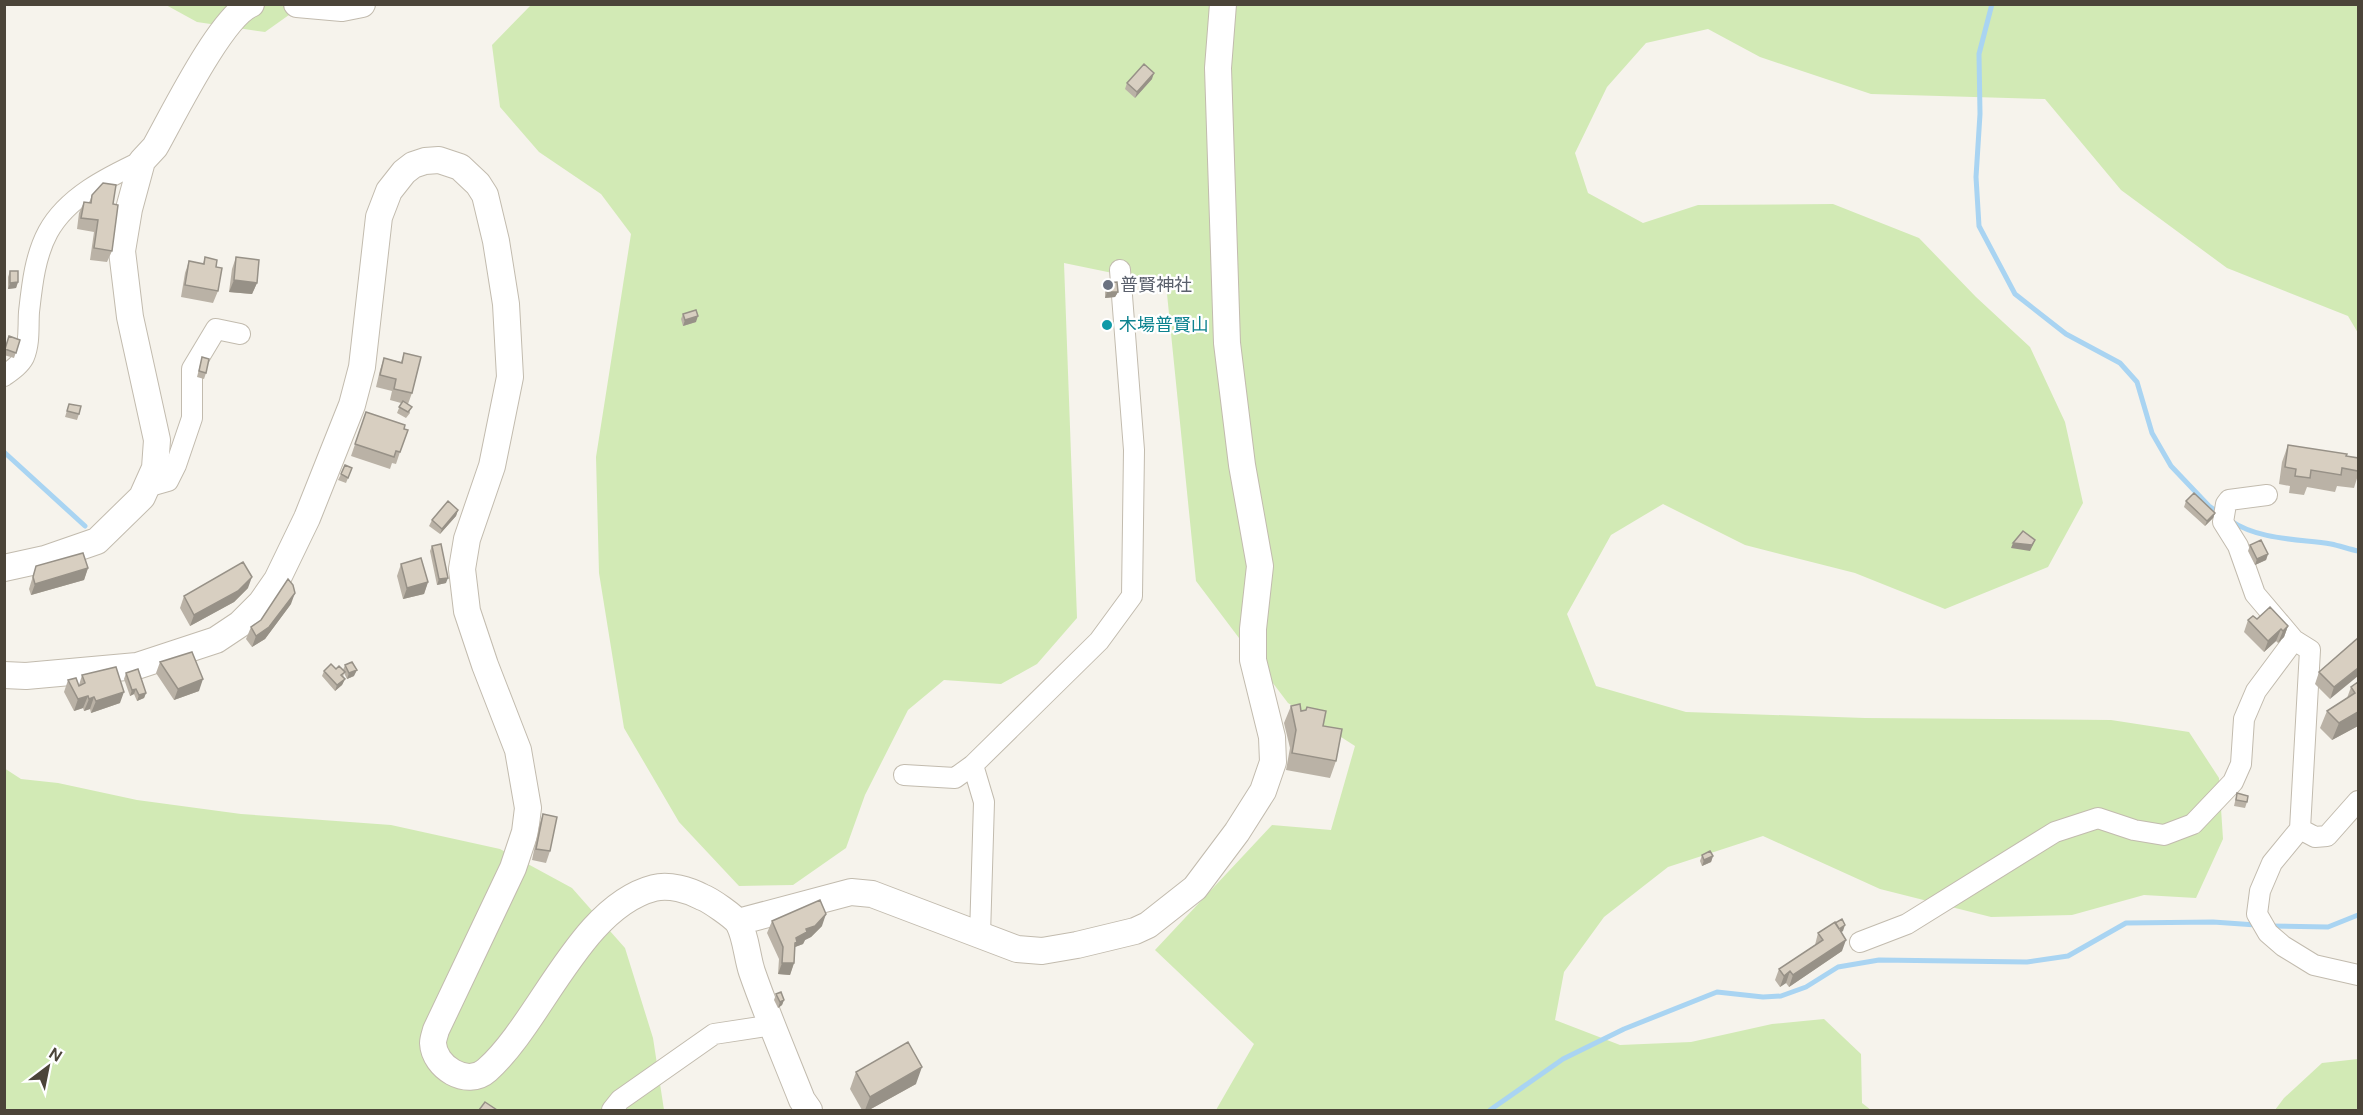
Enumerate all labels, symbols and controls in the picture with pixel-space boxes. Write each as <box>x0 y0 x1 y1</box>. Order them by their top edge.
place label: 普賢神社 <box>1120 273 1192 297</box>
marker: 普賢神社 <box>1101 278 1115 292</box>
place label: 木場普賢山 <box>1119 313 1209 337</box>
marker: 木場普賢山 <box>1100 318 1114 332</box>
north arrow <box>18 1037 78 1097</box>
text: N <box>45 1043 66 1067</box>

